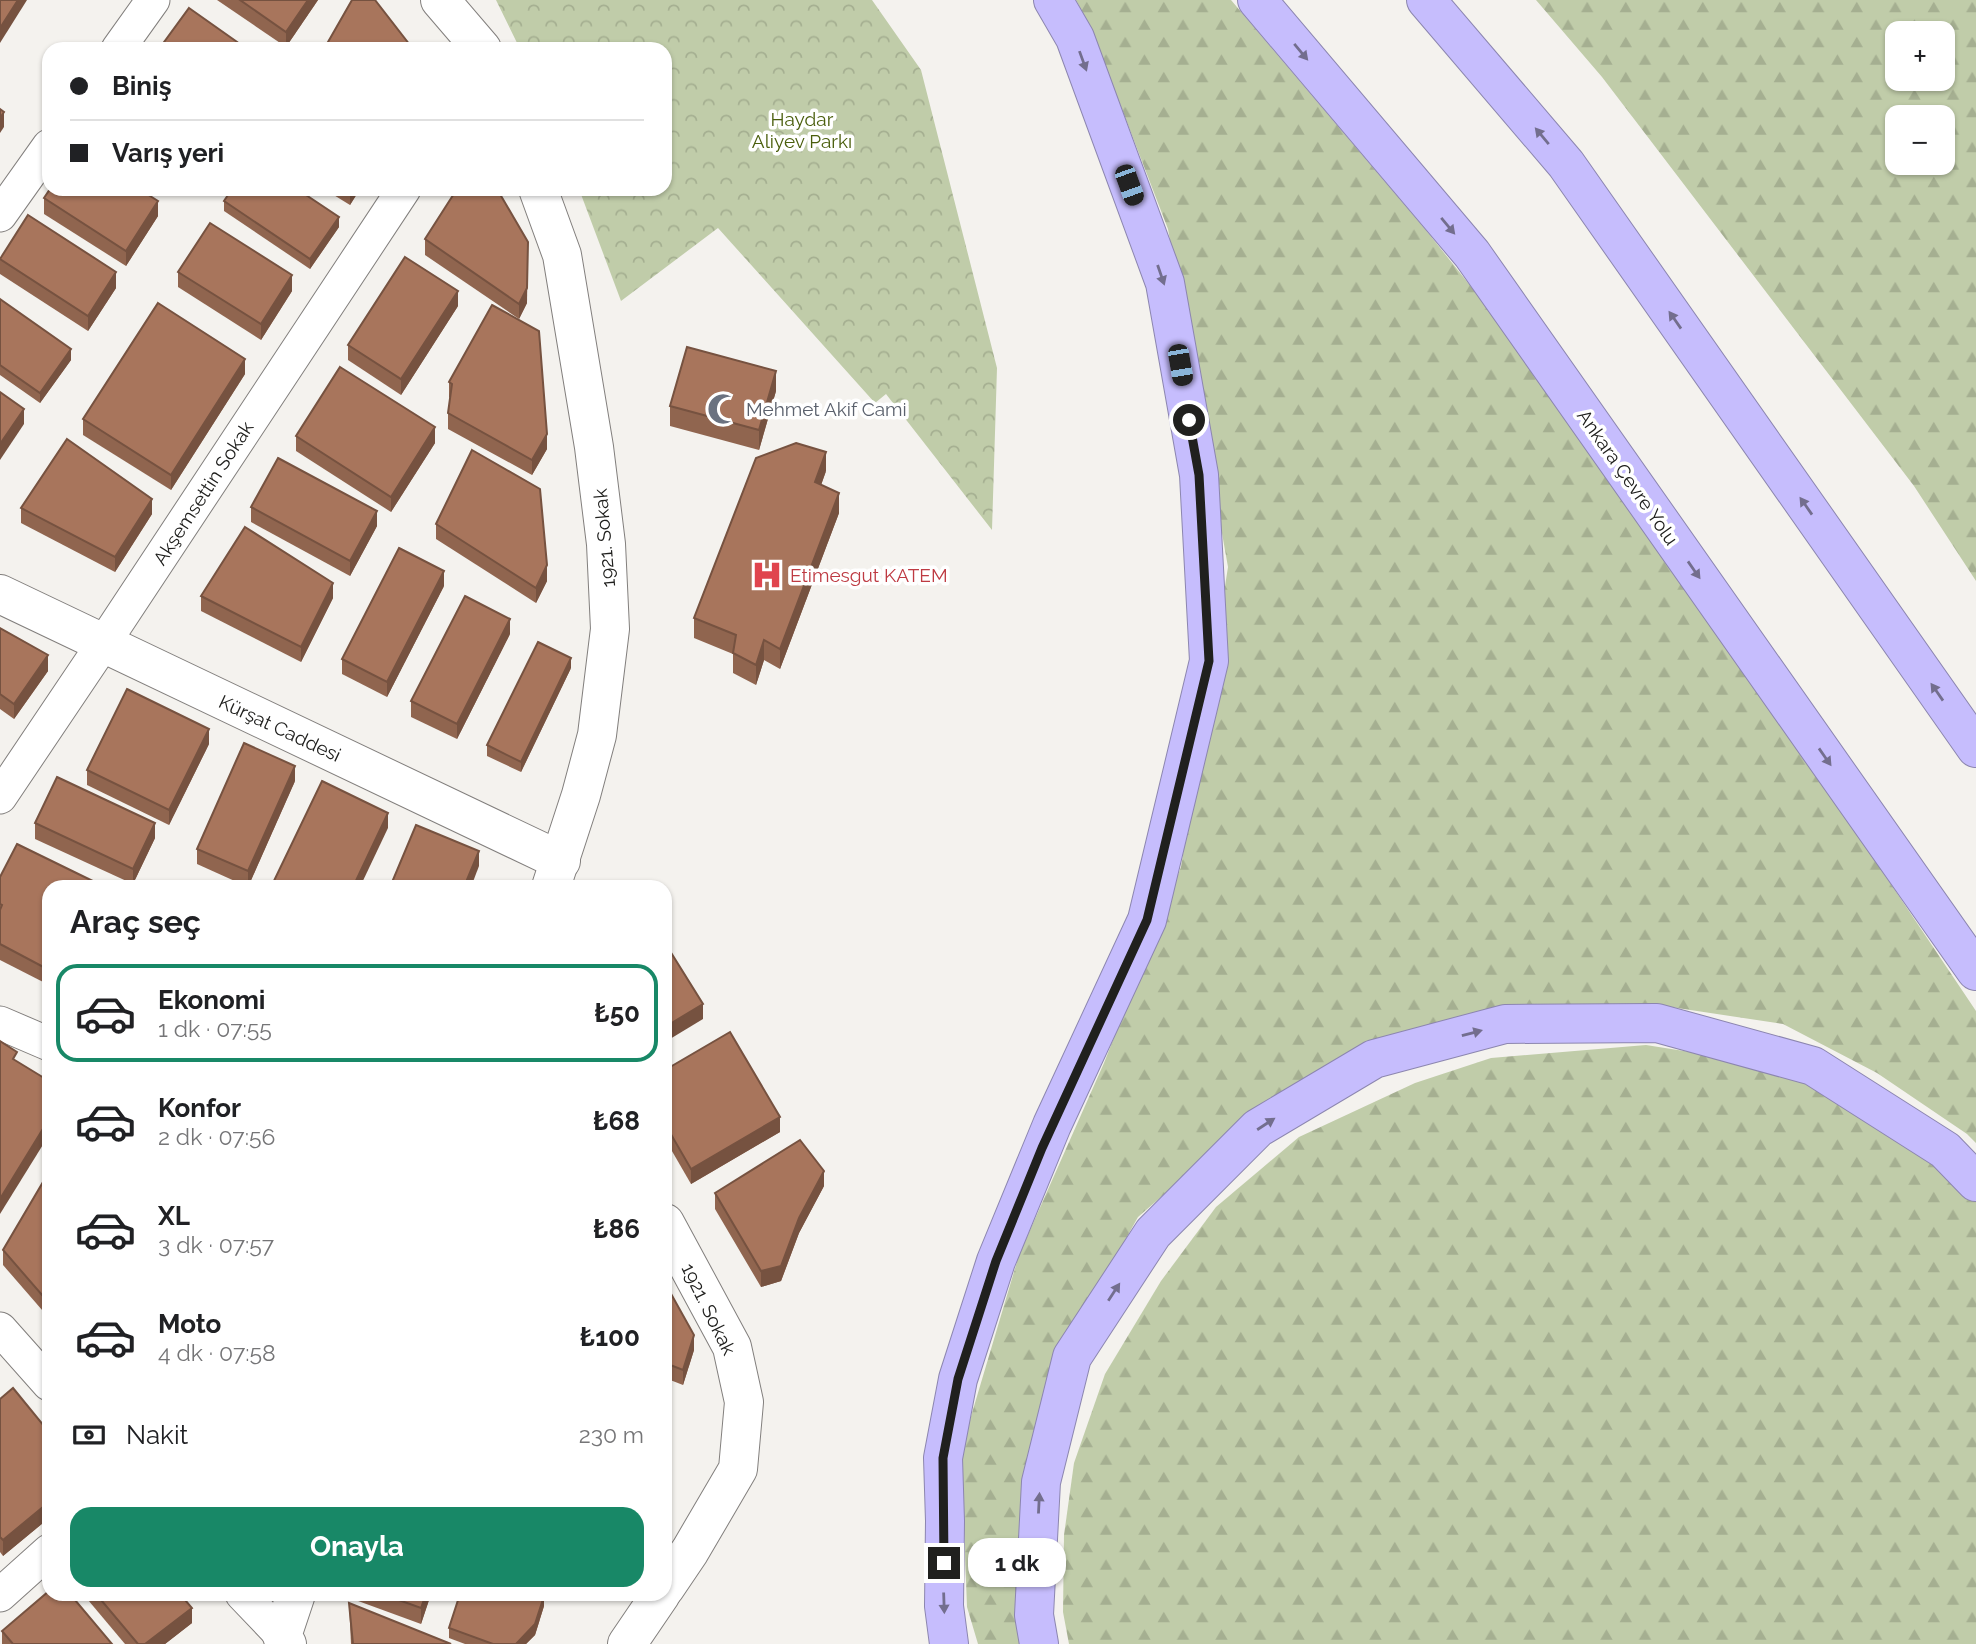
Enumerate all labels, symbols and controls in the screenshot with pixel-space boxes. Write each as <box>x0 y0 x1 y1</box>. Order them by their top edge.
map controls <box>1885 21 1955 175</box>
button: + <box>1885 21 1955 91</box>
one-way arrow <box>1293 43 1309 61</box>
one-way arrow <box>1078 50 1089 71</box>
text: Biniş <box>112 71 172 101</box>
button: − <box>1885 105 1955 175</box>
park label: Haydar Aliyev Parkı <box>752 108 852 152</box>
one-way arrow <box>1534 127 1550 145</box>
text: Varış yeri <box>112 138 224 168</box>
car <box>1112 162 1147 208</box>
one-way arrow <box>1440 217 1456 235</box>
one-way arrow <box>1156 264 1167 285</box>
one-way arrow <box>1668 311 1682 329</box>
car <box>1167 342 1194 388</box>
mosque icon: Mehmet Akif Cami <box>706 392 740 426</box>
place label: Mehmet Akif Cami <box>746 398 907 420</box>
route start <box>1173 404 1205 436</box>
street label: Ankara Çevre Yolu <box>1573 405 1683 549</box>
street label: Akşemsettin Sokak <box>148 417 258 569</box>
street label: 1921. Sokak <box>589 488 619 588</box>
one-way arrow <box>1799 497 1813 515</box>
hospital icon: Etimesgut KATEM <box>750 558 784 592</box>
one-way arrow <box>1687 561 1701 579</box>
place label: Etimesgut KATEM <box>790 564 948 586</box>
one-way arrow <box>1930 683 1944 701</box>
street label: Kürşat Caddesi <box>216 690 344 766</box>
one-way arrow <box>1818 748 1832 766</box>
text: Araç seç <box>70 903 201 940</box>
icon: car <box>74 982 137 1045</box>
text: Ekonomi <box>158 985 266 1015</box>
text: ₺50 <box>594 998 640 1028</box>
text: 1 dk · 07:55 <box>158 1015 272 1042</box>
one-way arrow <box>1461 1027 1482 1037</box>
icon: car <box>74 1090 137 1153</box>
text: Konfor <box>158 1093 241 1123</box>
text: ₺68 <box>593 1106 640 1136</box>
one-way arrow <box>1256 1118 1275 1131</box>
text: 2 dk · 07:56 <box>158 1123 275 1150</box>
icon: car <box>74 1198 137 1261</box>
text: XL <box>158 1201 190 1231</box>
text: ₺86 <box>593 1214 640 1244</box>
text: 3 dk · 07:57 <box>158 1231 274 1258</box>
street label: 1921. Sokak <box>677 1260 741 1358</box>
one-way arrow <box>1108 1282 1121 1302</box>
icon: car <box>74 1306 137 1369</box>
text: Moto <box>158 1309 221 1339</box>
text: ₺100 <box>580 1322 640 1352</box>
text: 4 dk · 07:58 <box>158 1339 276 1366</box>
icon: cash <box>70 1416 108 1454</box>
text: Nakit <box>126 1420 188 1450</box>
text: 230 m <box>579 1421 644 1448</box>
one-way arrow <box>1034 1492 1045 1514</box>
button: Onayla <box>70 1507 644 1587</box>
callout: 1 dk <box>968 1538 1066 1588</box>
route end <box>928 1547 960 1579</box>
text: 1 dk <box>995 1549 1039 1576</box>
one-way arrow <box>939 1592 950 1614</box>

